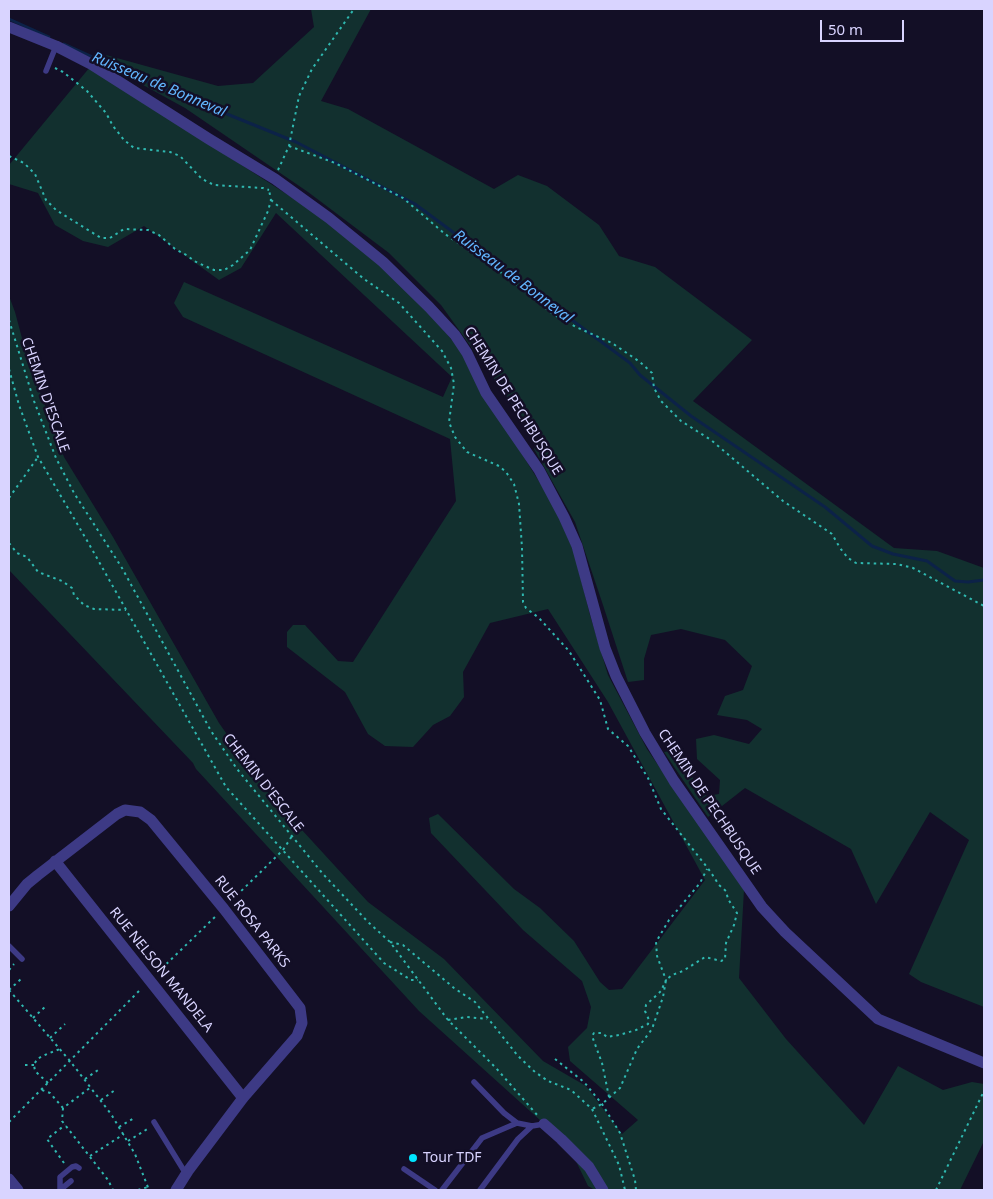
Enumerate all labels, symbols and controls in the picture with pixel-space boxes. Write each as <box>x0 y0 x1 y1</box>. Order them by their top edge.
scale bar <box>823 10 907 42</box>
text: 50 m <box>828 19 863 39</box>
water label: Ruisseau de Bonneval <box>89 49 229 121</box>
water label: Ruisseau de Bonneval <box>450 226 576 328</box>
street label: CHEMIN DE PECHBUSQUE <box>460 324 566 478</box>
street label: CHEMIN D'ESCALE <box>17 335 73 455</box>
street label: CHEMIN DE PECHBUSQUE <box>654 726 764 878</box>
street label: CHEMIN D'ESCALE <box>219 730 307 836</box>
street label: RUE ROSA PARKS <box>211 873 293 971</box>
street label: RUE NELSON MANDELA <box>106 904 216 1036</box>
place label: Tour TDF <box>423 1150 482 1166</box>
marker: Tour TDF <box>407 1152 419 1164</box>

